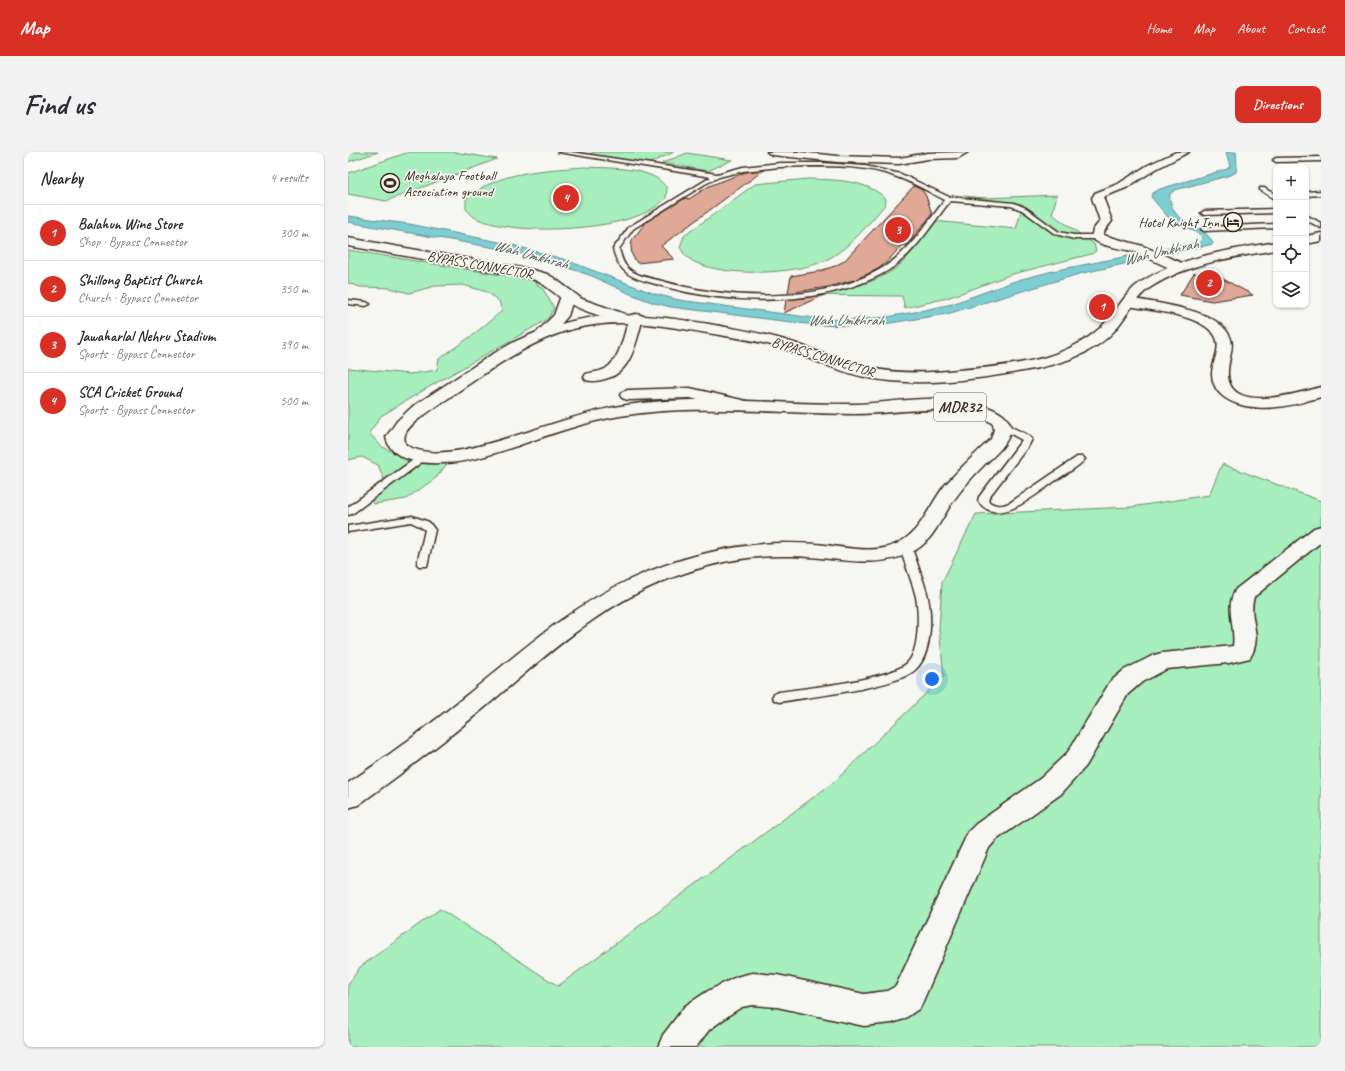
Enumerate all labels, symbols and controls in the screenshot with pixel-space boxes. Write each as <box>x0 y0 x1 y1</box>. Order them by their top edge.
text: Map <box>20 16 50 40</box>
text: Home <box>1146 20 1172 37</box>
text: Map <box>1194 20 1215 37</box>
text: About <box>1237 20 1265 37</box>
text: Contact <box>1287 20 1325 37</box>
button: Directions <box>1235 86 1321 123</box>
text: Find us <box>24 87 94 122</box>
map controls <box>1273 164 1309 308</box>
button: + <box>1273 164 1309 200</box>
place label: Meghalaya Football Association ground <box>404 167 498 200</box>
text: Nearby <box>40 168 83 189</box>
text: 4 results <box>270 170 308 186</box>
sports icon: Meghalaya Football Association ground <box>379 172 401 194</box>
pin: 4 <box>553 183 579 213</box>
button: − <box>1273 200 1309 236</box>
hotel icon: Hotel Knight Inn <box>1222 211 1244 233</box>
place label: Hotel Knight Inn <box>1139 214 1220 231</box>
text: Balahun Wine Store <box>78 215 182 234</box>
pin: 3 <box>885 215 911 245</box>
text: 1 <box>50 225 56 241</box>
text: 300 m <box>280 225 308 241</box>
text: Shop · Bypass Connector <box>78 234 187 250</box>
water label: Wah Umkhrah <box>1122 234 1201 270</box>
water label: Wah Umkhrah <box>492 236 571 274</box>
button: locate <box>1273 236 1309 272</box>
street label: BYPASS CONNECTOR <box>426 247 536 283</box>
pin: 2 <box>1196 268 1222 298</box>
text: Shillong Baptist Church <box>78 271 202 290</box>
button: layers <box>1273 272 1309 308</box>
text: 2 <box>50 281 56 297</box>
text: 350 m <box>280 281 308 297</box>
text: Church · Bypass Connector <box>78 290 198 306</box>
pin: 1 <box>1089 292 1115 322</box>
water label: Wah Umkhrah <box>808 311 885 330</box>
text: Jawaharlal Nehru Stadium <box>78 327 215 346</box>
street label: BYPASS CONNECTOR <box>769 333 878 381</box>
text: 3 <box>50 337 56 353</box>
text: 390 m <box>280 337 308 353</box>
text: Sports · Bypass Connector <box>78 346 195 362</box>
text: SCA Cricket Ground <box>78 383 181 402</box>
text: 4 <box>50 393 56 409</box>
text: 500 m <box>280 393 308 409</box>
road number: MDR32 <box>934 393 986 421</box>
text: Sports · Bypass Connector <box>78 402 195 418</box>
your location <box>922 669 942 689</box>

